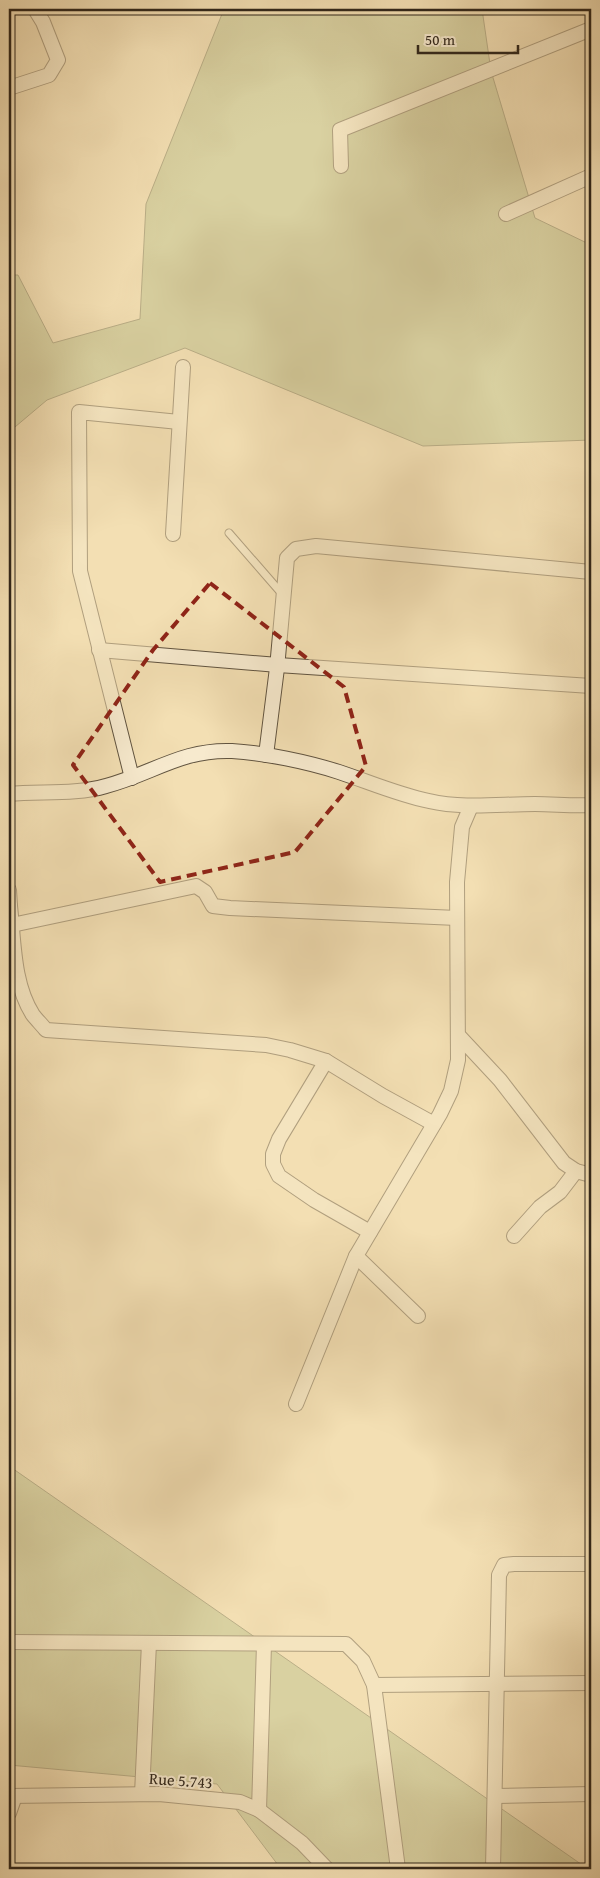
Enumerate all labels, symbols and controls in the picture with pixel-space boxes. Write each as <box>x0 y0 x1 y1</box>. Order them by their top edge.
scale bar <box>418 22 518 54</box>
text: 50 m <box>425 29 456 50</box>
street label: Rue 5.743 <box>148 1766 214 1794</box>

